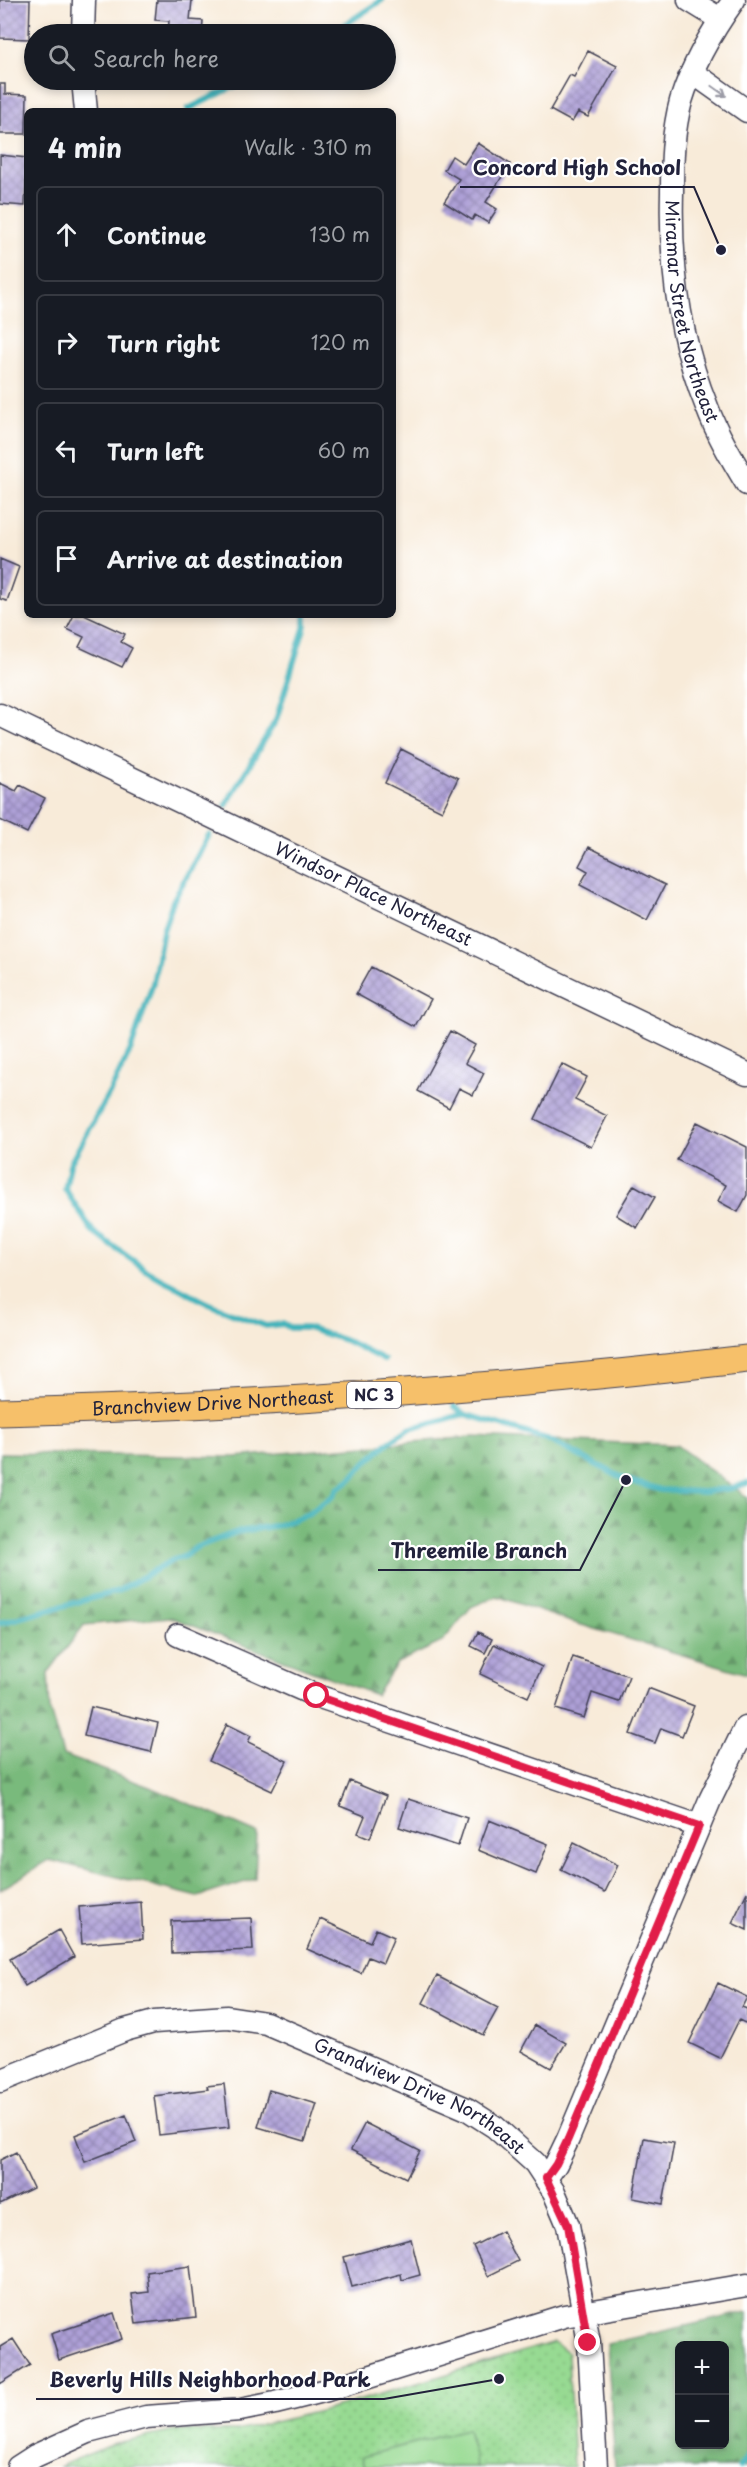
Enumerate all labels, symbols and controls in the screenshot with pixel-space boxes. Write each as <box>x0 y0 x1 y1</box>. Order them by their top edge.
search box <box>24 24 396 90</box>
icon: search <box>45 41 78 74</box>
text: Search here <box>93 41 219 74</box>
one-way arrow <box>711 85 727 97</box>
text: 4 min <box>48 128 122 167</box>
text: Walk · 310 m <box>244 132 372 162</box>
callout: Concord High School <box>460 149 694 187</box>
text: Concord High School <box>473 152 681 182</box>
street label: Miramar Street Northeast <box>660 200 727 427</box>
icon: ahead <box>50 218 83 251</box>
text: Continue <box>107 218 206 251</box>
text: 130 m <box>310 219 370 249</box>
icon: right <box>50 326 83 359</box>
text: Turn right <box>107 326 220 359</box>
text: 120 m <box>311 327 370 357</box>
icon: left <box>50 434 83 467</box>
text: Turn left <box>107 434 204 467</box>
text: 60 m <box>318 435 370 465</box>
icon: arrive <box>50 542 83 575</box>
text: Arrive at destination <box>107 542 343 575</box>
street label: Windsor Place Northeast <box>271 834 477 952</box>
street label: Branchview Drive Northeast <box>91 1382 335 1421</box>
road number: NC 3 <box>347 1382 401 1408</box>
callout: Threemile Branch <box>378 1532 580 1570</box>
text: Threemile Branch <box>391 1535 567 1565</box>
route start <box>303 1682 329 1708</box>
street label: Grandview Drive Northeast <box>310 2030 532 2160</box>
route end <box>574 2329 600 2355</box>
map controls <box>675 2341 729 2449</box>
button: + <box>675 2341 729 2395</box>
callout: Beverly Hills Neighborhood Park <box>36 2361 384 2399</box>
text: Beverly Hills Neighborhood Park <box>49 2364 371 2394</box>
button: − <box>675 2395 729 2449</box>

